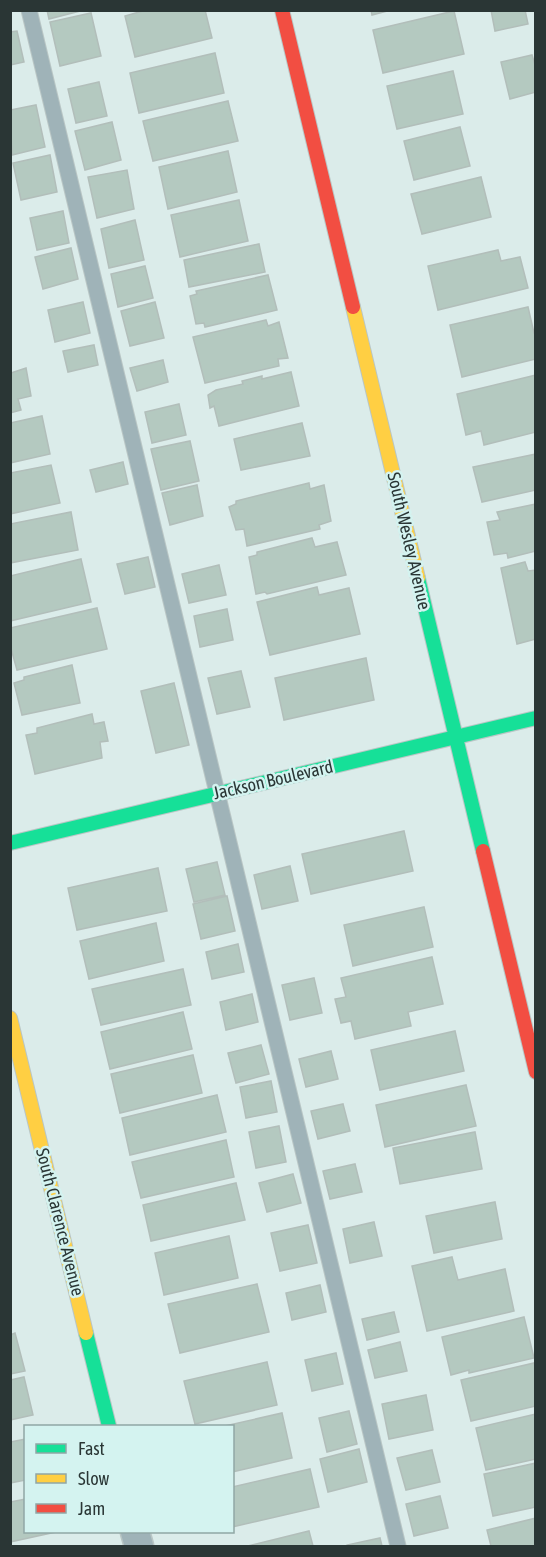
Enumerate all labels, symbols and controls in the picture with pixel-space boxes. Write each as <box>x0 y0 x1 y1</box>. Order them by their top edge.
street label: South Wesley Avenue <box>383 470 436 612</box>
street label: Jackson Boulevard <box>211 756 335 804</box>
street label: South Clarence Avenue <box>32 1146 89 1298</box>
legend <box>24 1425 234 1533</box>
text: Fast <box>78 1438 105 1459</box>
text: Slow <box>78 1468 109 1489</box>
text: Jam <box>78 1498 105 1519</box>

